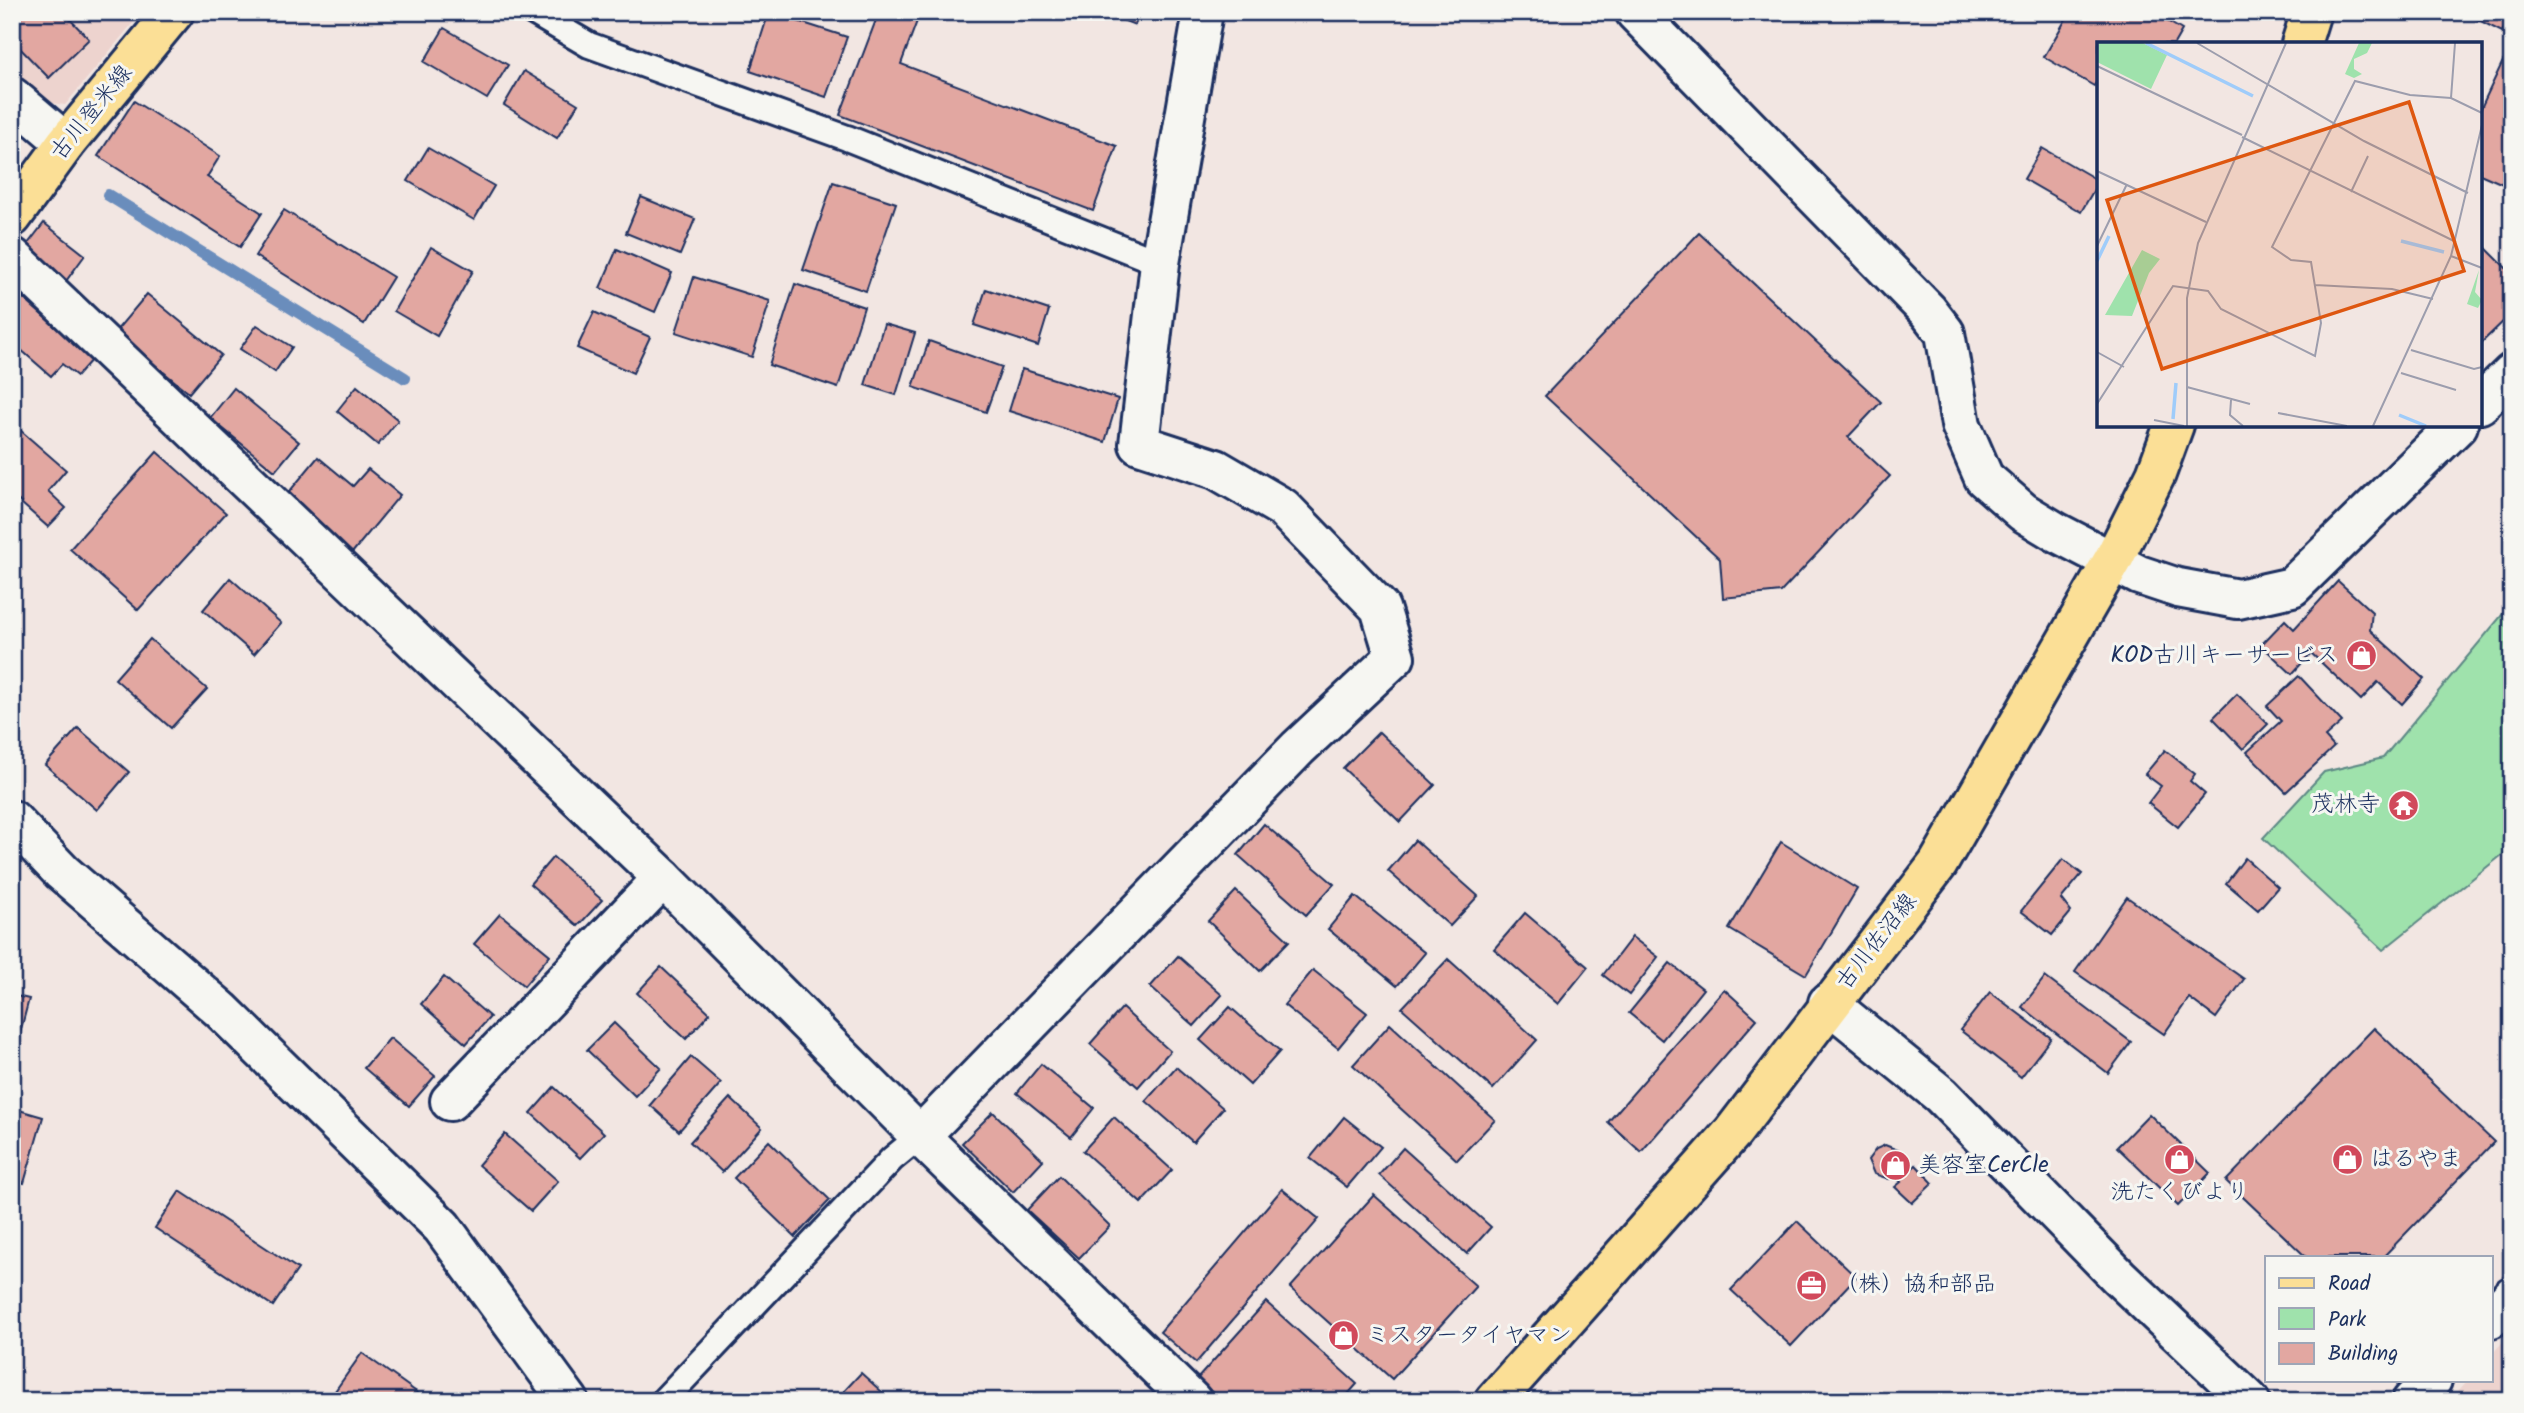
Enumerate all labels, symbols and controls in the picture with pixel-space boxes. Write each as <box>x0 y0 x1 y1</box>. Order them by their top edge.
inset map <box>2097 42 2482 427</box>
street label: 古川登米線 <box>42 57 142 169</box>
place label: KOD古川キーサービス <box>2111 638 2338 674</box>
shop icon: KOD古川キーサービス <box>2344 639 2378 673</box>
place label: 茂林寺 <box>2311 787 2380 823</box>
temple icon: 茂林寺 <box>2386 788 2420 822</box>
street label: 古川佐沼線 <box>1827 886 1927 998</box>
shop icon: 洗たくびより <box>2163 1142 2197 1176</box>
place label: はるやま <box>2370 1142 2462 1178</box>
shop icon: はるやま <box>2330 1143 2364 1177</box>
place label: 美容室CerCle <box>1918 1148 2049 1184</box>
shop icon: 美容室CerCle <box>1878 1149 1912 1183</box>
place label: 洗たくびより <box>2111 1175 2249 1211</box>
legend <box>2265 1256 2492 1382</box>
place label: （株）協和部品 <box>1835 1267 1996 1303</box>
office icon: （株）協和部品 <box>1795 1268 1829 1302</box>
text: Road <box>2328 1268 2371 1301</box>
text: Park <box>2328 1304 2366 1337</box>
place label: ミスタータイヤマン <box>1366 1318 1572 1354</box>
shop icon: ミスタータイヤマン <box>1326 1319 1360 1353</box>
text: Building <box>2328 1338 2398 1371</box>

